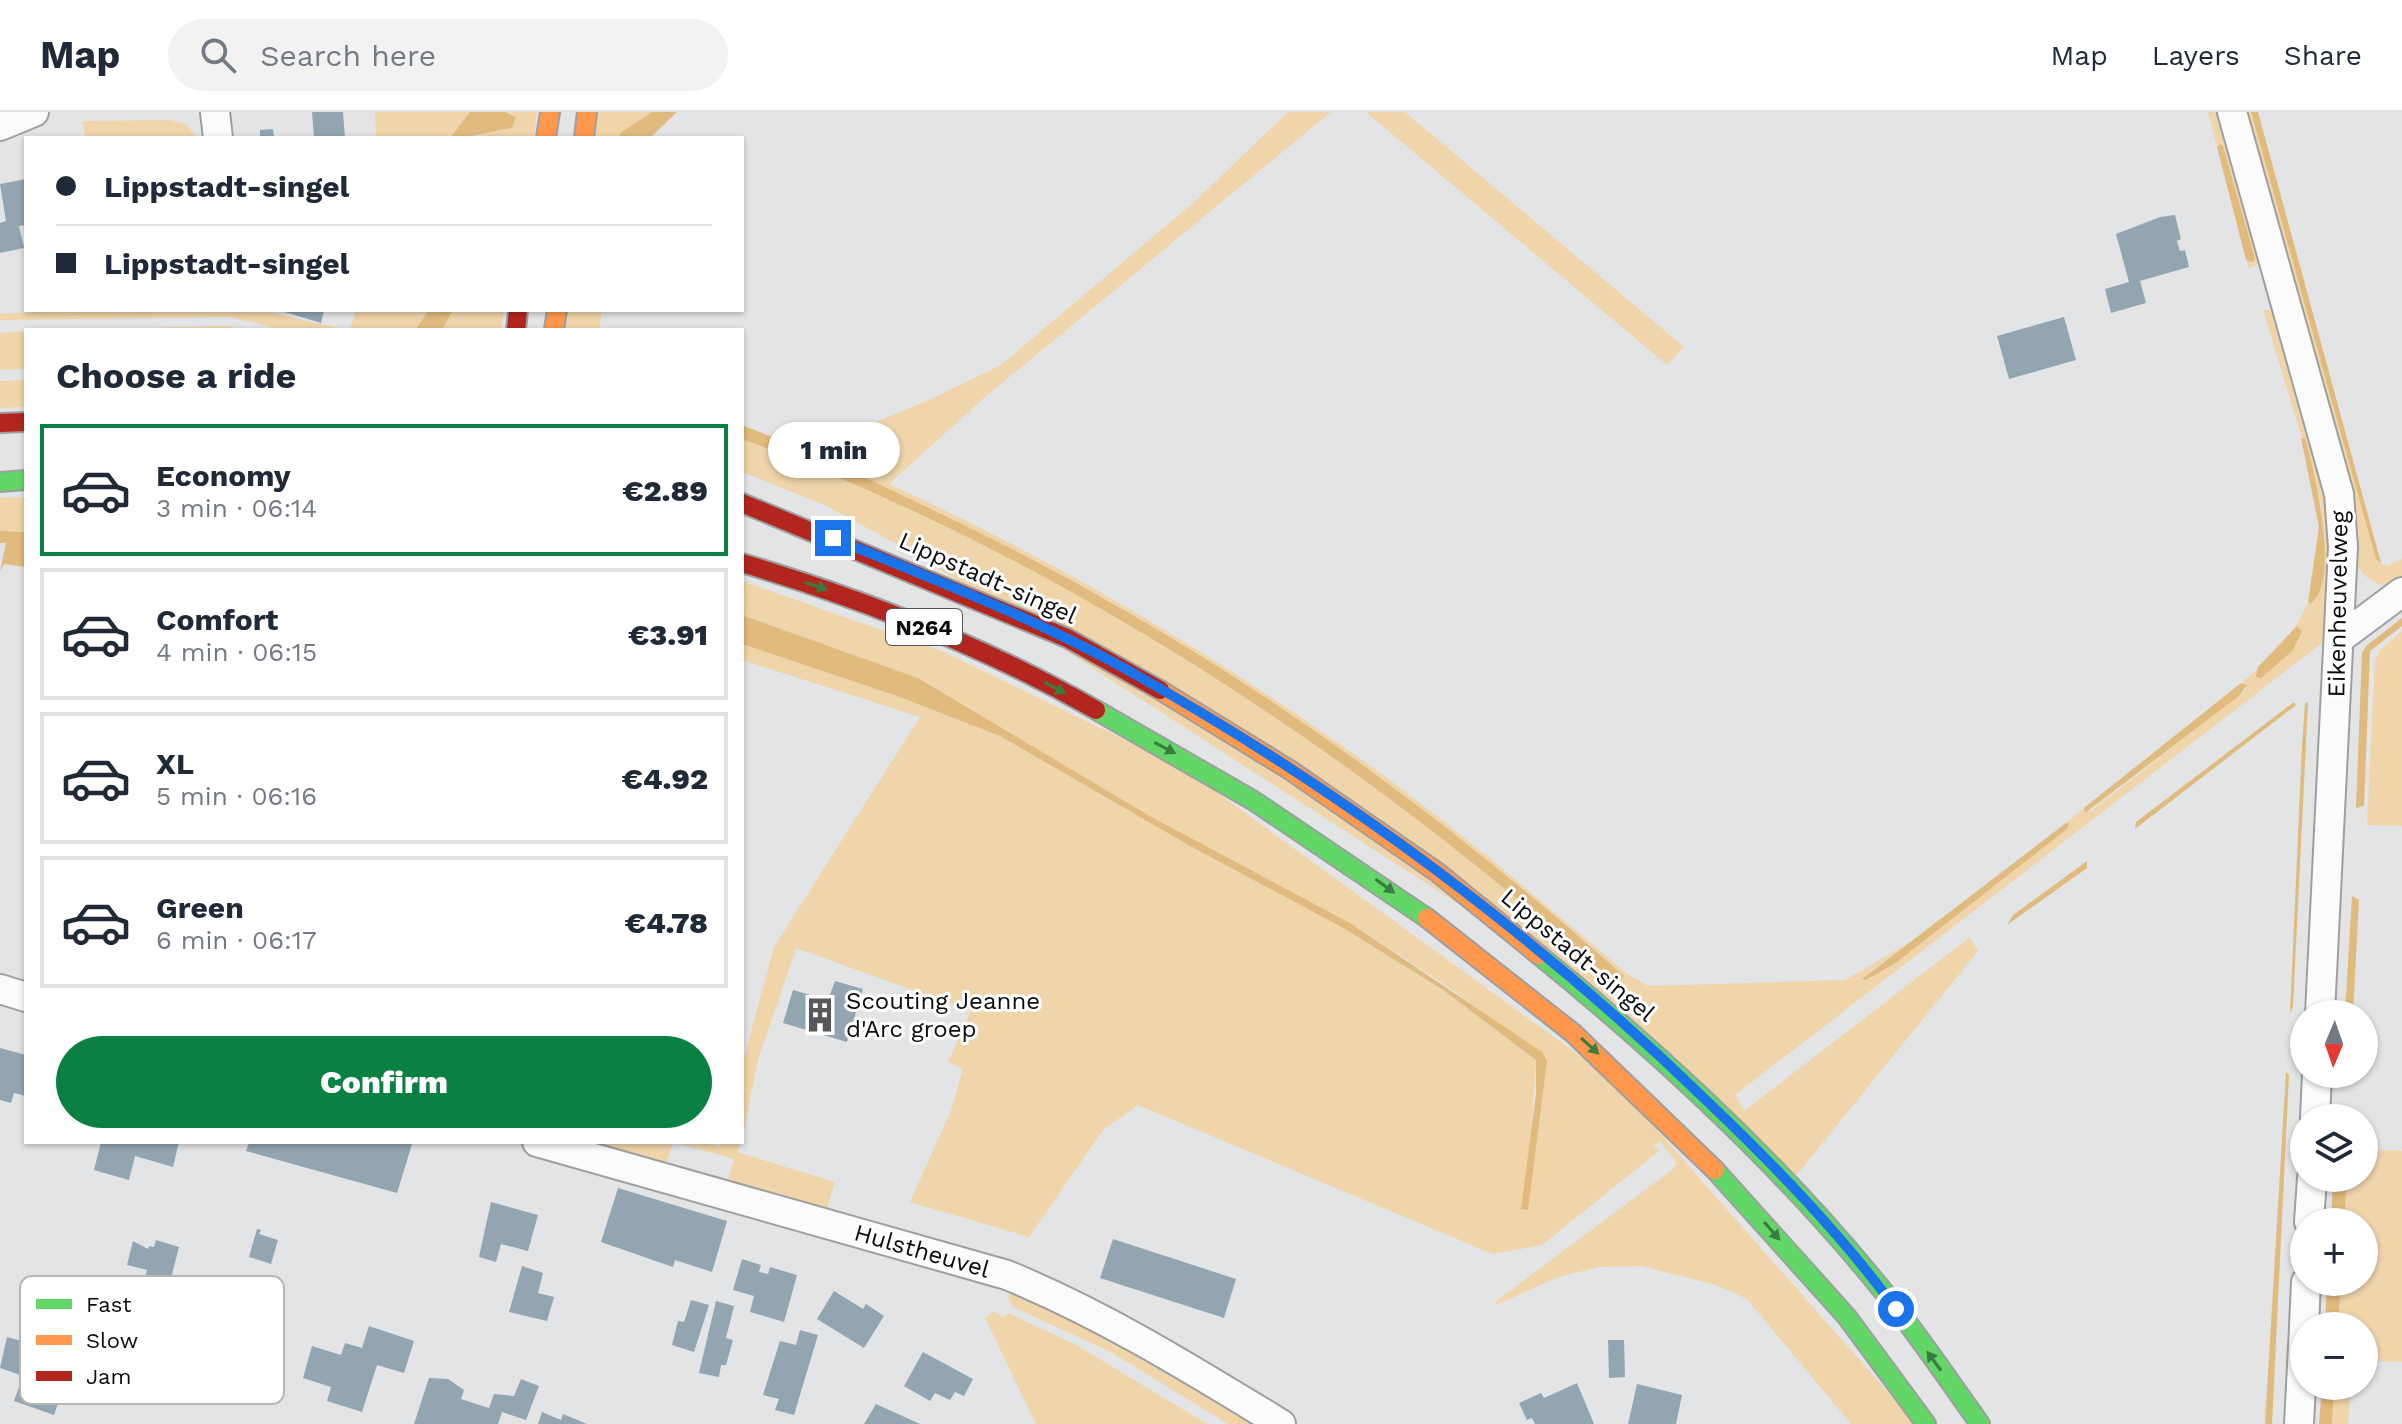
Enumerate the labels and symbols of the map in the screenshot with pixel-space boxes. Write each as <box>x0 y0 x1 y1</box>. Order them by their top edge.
callout: 1 min <box>767 422 899 478</box>
street label: Eikenheuvelweg <box>2322 510 2354 698</box>
route end <box>815 520 851 556</box>
street label: Lippstadt-singel <box>895 526 1082 630</box>
one-way arrow <box>805 581 829 593</box>
road number: N264 <box>886 609 962 645</box>
one-way arrow <box>1044 681 1066 695</box>
one-way arrow <box>1154 741 1176 755</box>
one-way arrow <box>1375 878 1396 893</box>
street label: Lippstadt-singel <box>1495 883 1661 1028</box>
place label: Scouting Jeanne d'Arc groep <box>846 987 1040 1043</box>
building icon: Scouting Jeanne d'Arc groep <box>801 996 839 1034</box>
north arrow <box>2290 1000 2378 1088</box>
one-way arrow <box>1580 1037 1600 1055</box>
street label: Hulstheuvel <box>851 1218 994 1284</box>
one-way arrow <box>1763 1221 1780 1241</box>
legend <box>20 1276 284 1404</box>
route start <box>1878 1291 1914 1327</box>
text: Fast <box>86 1292 132 1317</box>
text: Slow <box>86 1328 138 1353</box>
one-way arrow <box>1926 1351 1942 1371</box>
text: Jam <box>86 1364 131 1389</box>

